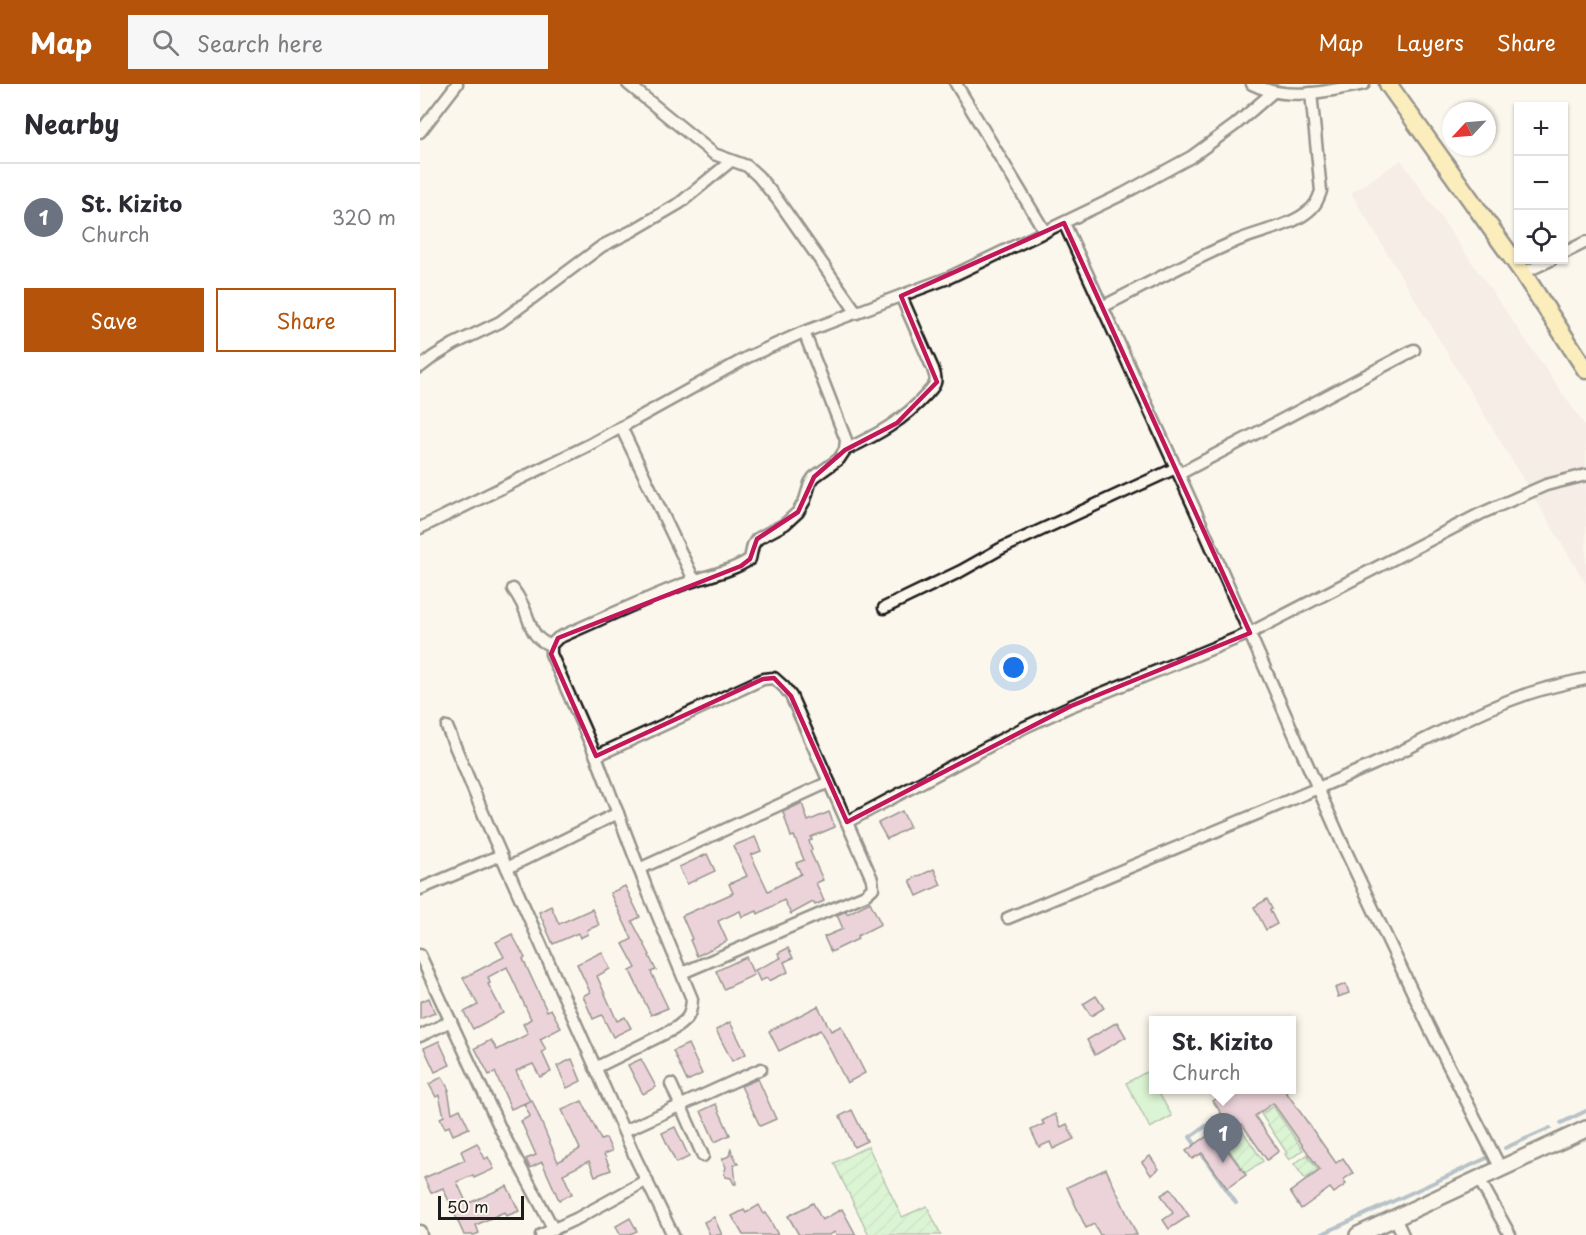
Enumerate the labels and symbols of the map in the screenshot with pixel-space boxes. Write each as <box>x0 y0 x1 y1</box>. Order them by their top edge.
north arrow <box>1442 102 1496 156</box>
your location <box>999 653 1028 682</box>
pin: 1 <box>1204 1114 1242 1163</box>
scale bar <box>438 1193 524 1220</box>

